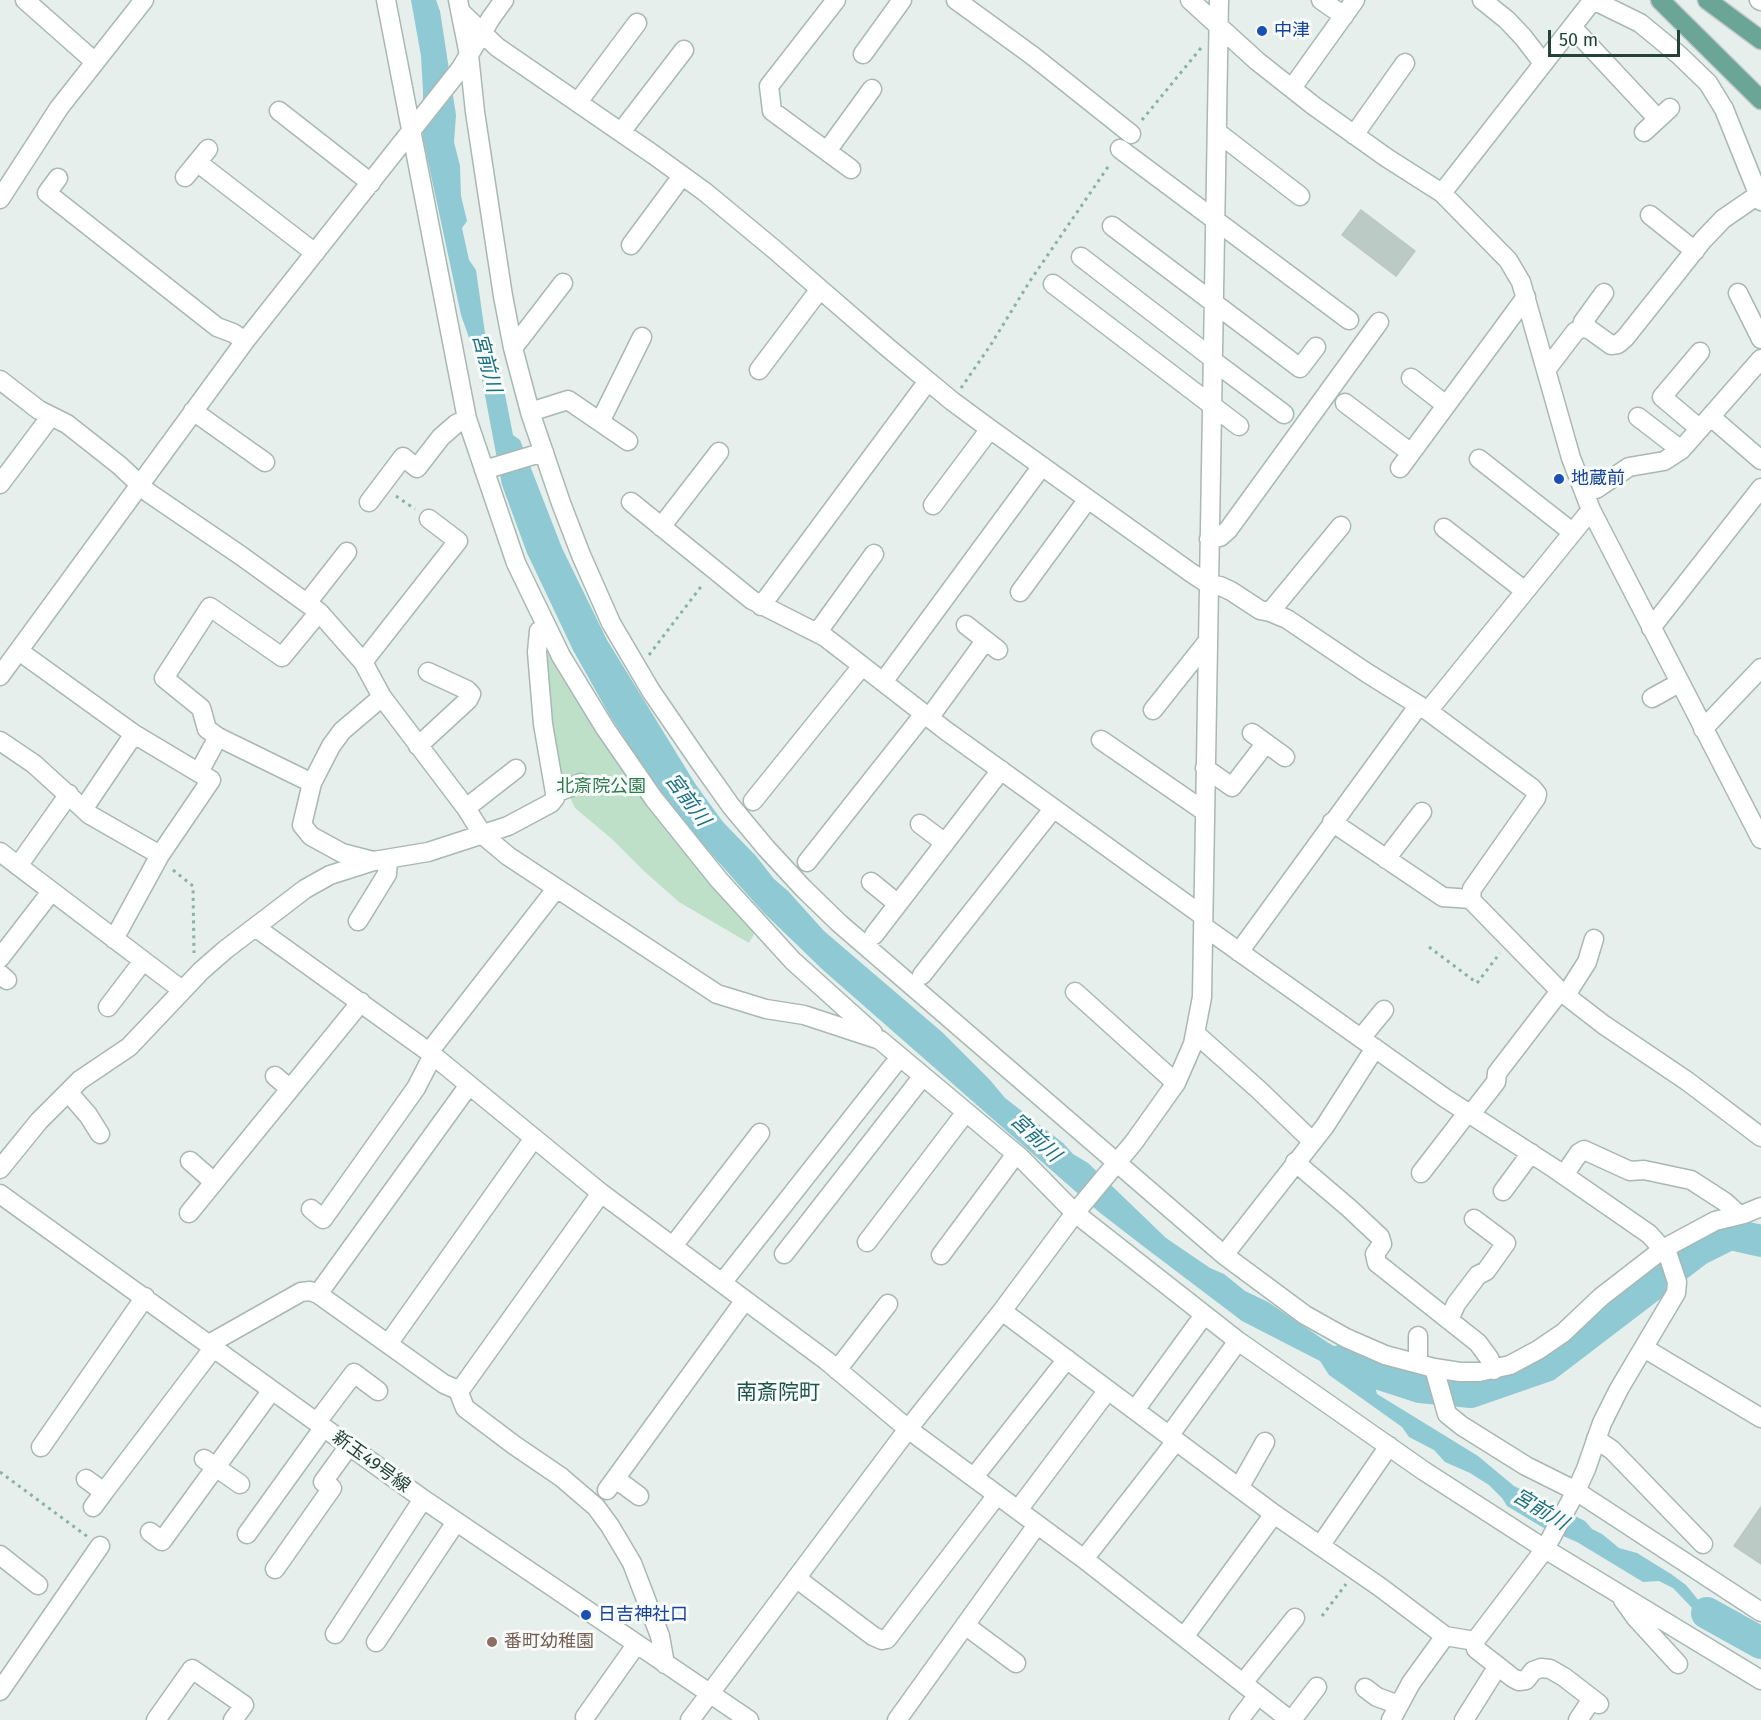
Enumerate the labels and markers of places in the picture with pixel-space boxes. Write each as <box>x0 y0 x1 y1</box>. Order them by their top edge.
place label: 中津 <box>1274 20 1310 42</box>
marker: 中津 <box>1255 24 1269 38</box>
place label: 地蔵前 <box>1571 468 1625 490</box>
marker: 地蔵前 <box>1552 472 1566 486</box>
place label: 日吉神社口 <box>598 1604 688 1626</box>
marker: 日吉神社口 <box>579 1608 593 1622</box>
place label: 番町幼稚園 <box>504 1631 594 1653</box>
marker: 番町幼稚園 <box>485 1635 499 1649</box>

